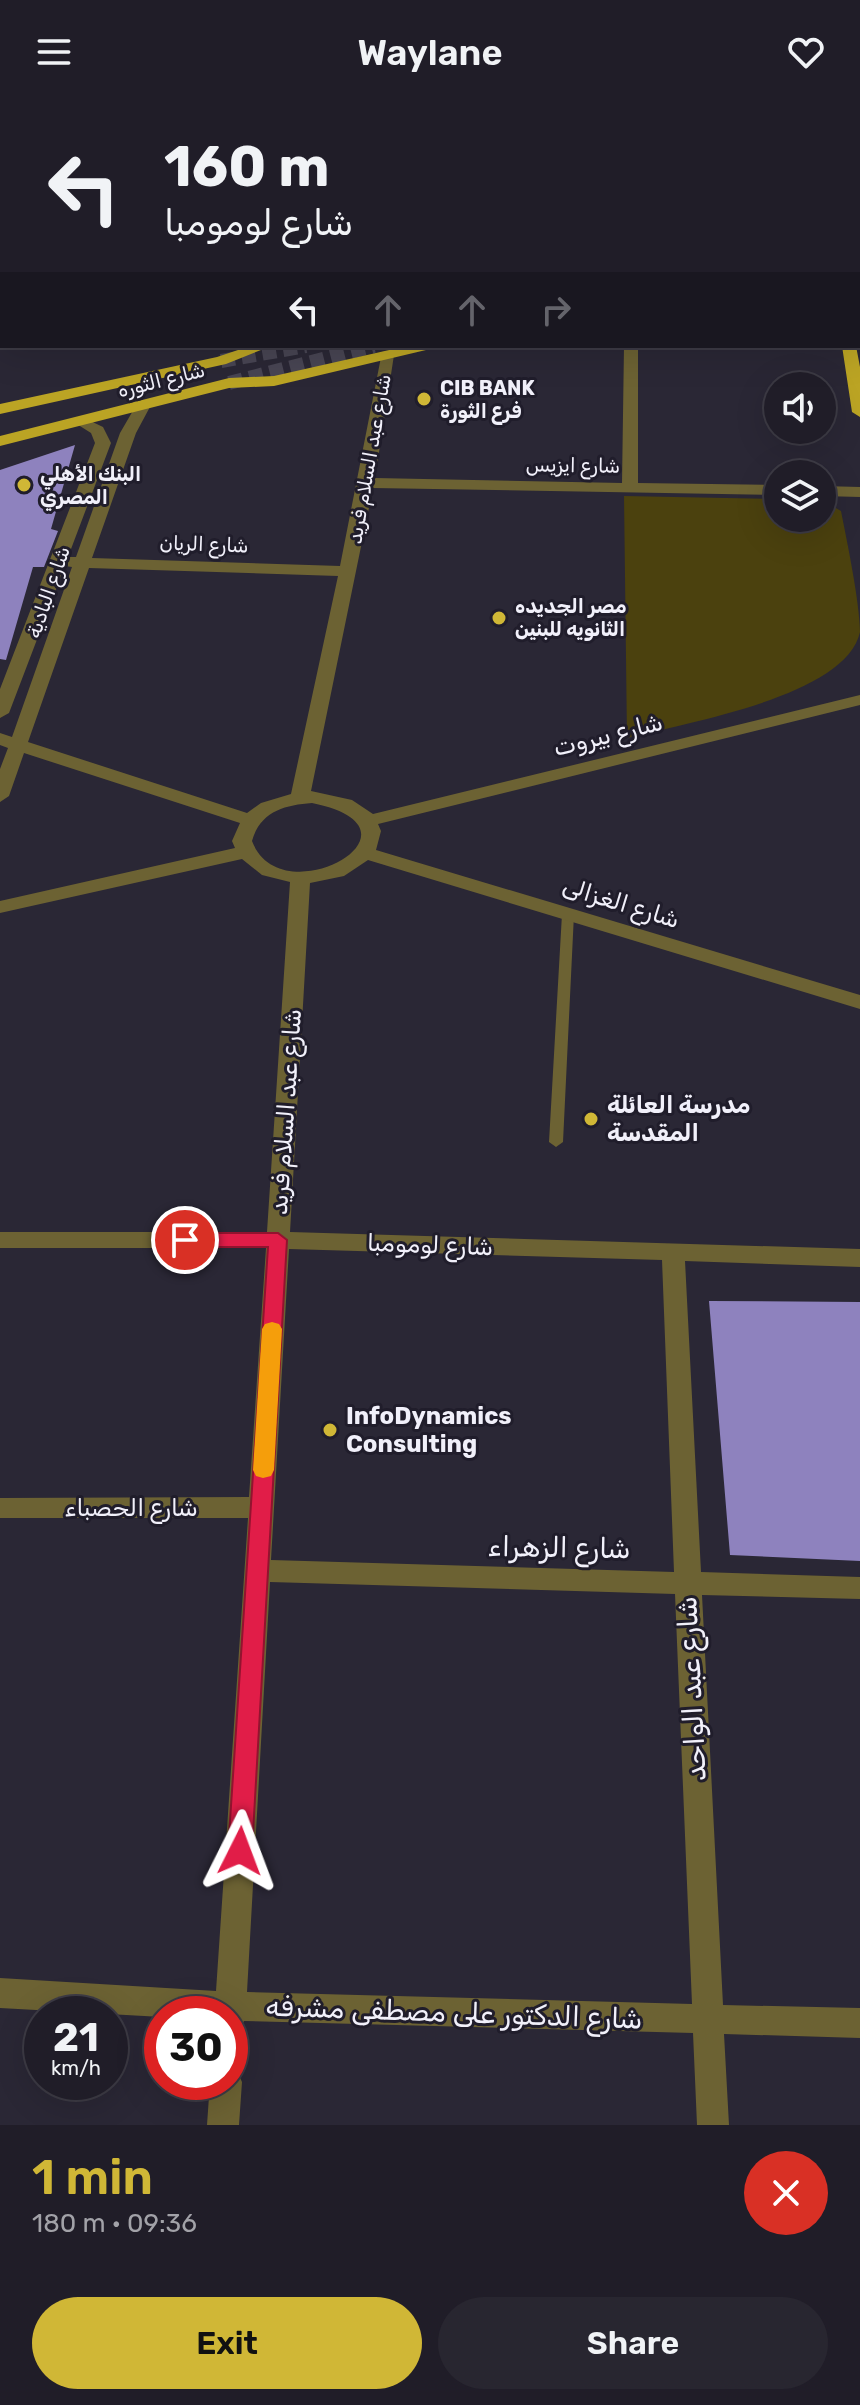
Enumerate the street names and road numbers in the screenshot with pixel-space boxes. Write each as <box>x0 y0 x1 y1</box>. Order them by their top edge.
street label: شارع الثوره <box>115 358 208 404</box>
street label: شارع عبد السلام فريد <box>342 372 398 546</box>
street label: شارع ايزيس <box>525 452 621 480</box>
street label: شارع الريان <box>159 530 249 560</box>
street label: شارع البادية <box>21 543 77 642</box>
street label: شارع بيروت <box>551 708 666 764</box>
street label: شارع الغزالى <box>558 872 683 936</box>
street label: شارع عبد السلام فريد <box>265 1008 309 1216</box>
street label: شارع لومومبا <box>366 1229 494 1263</box>
street label: شارع الحصباء <box>64 1494 198 1524</box>
street label: شارع الزهراء <box>487 1530 631 1568</box>
street label: شارع عبد الواحد <box>670 1595 716 1782</box>
street label: شارع الدكتور على مصطفى مشرفه <box>265 1989 643 2039</box>

